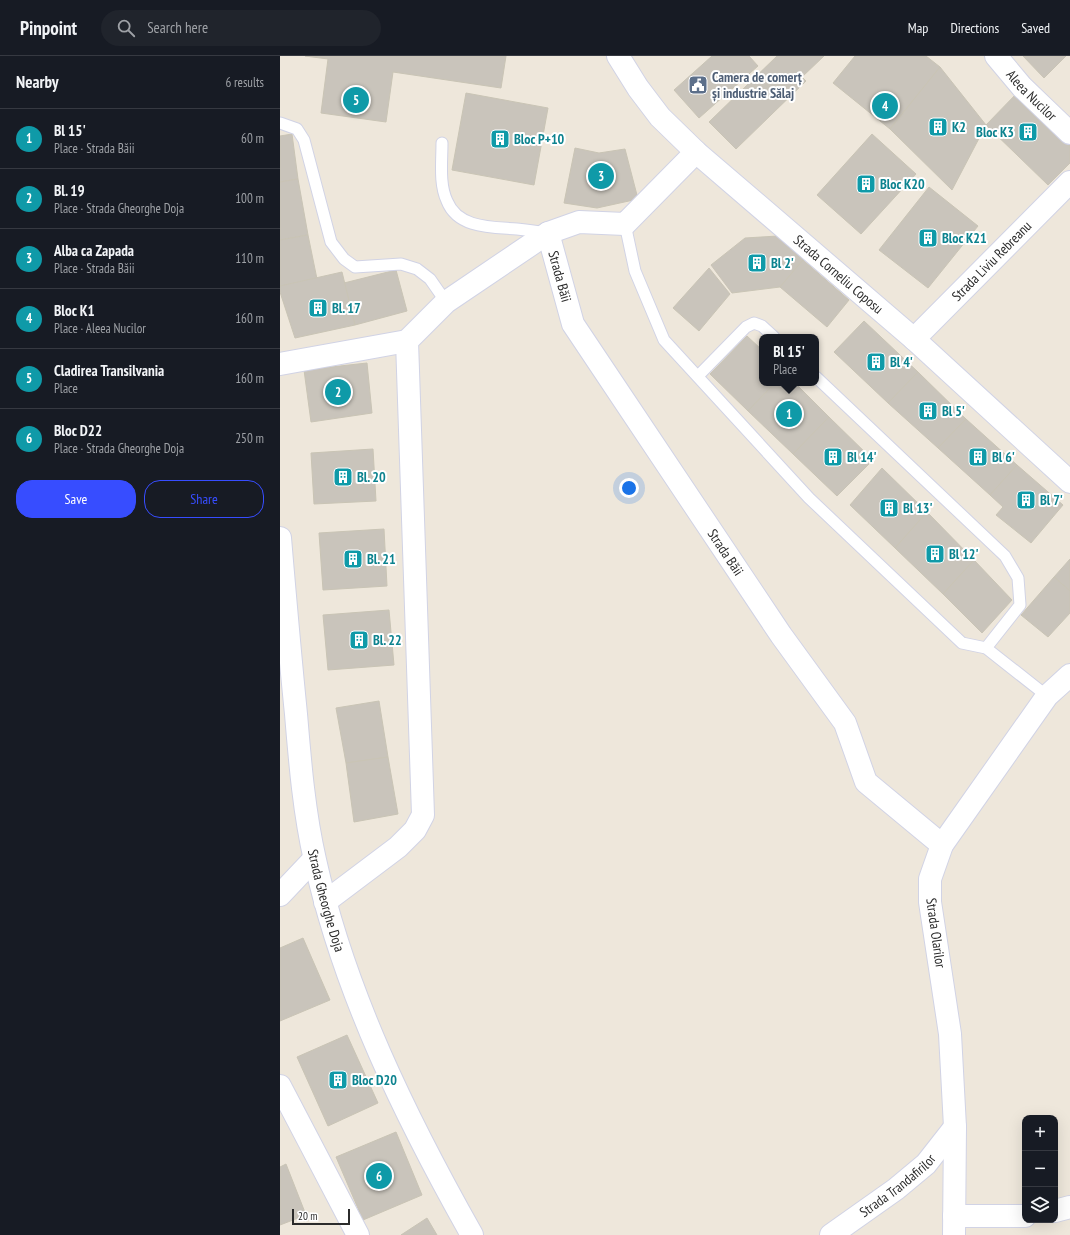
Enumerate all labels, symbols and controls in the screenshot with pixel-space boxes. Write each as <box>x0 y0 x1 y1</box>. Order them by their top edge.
search box <box>101 10 381 46</box>
text: Pinpoint <box>20 16 77 40</box>
icon: search <box>115 17 137 39</box>
text: Search here <box>147 18 208 37</box>
text: Map <box>908 19 928 37</box>
text: Directions <box>950 19 999 37</box>
text: Saved <box>1021 19 1050 37</box>
street label: Aleea Nucilor <box>1002 66 1061 125</box>
place label: Camera de comerț și industrie Sălaj <box>712 68 802 102</box>
text: Nearby <box>16 71 59 93</box>
text: 6 results <box>225 74 264 91</box>
public building icon: Camera de comerț și industrie Sălaj <box>687 74 709 96</box>
pin: 5 <box>343 85 369 115</box>
pin: 4 <box>872 91 898 121</box>
building icon: K2 <box>927 116 949 138</box>
place label: K2 <box>952 118 966 136</box>
text: Bl 15' <box>54 121 86 140</box>
building icon: Bloc K3 <box>1017 121 1039 143</box>
place label: Bloc K3 <box>976 123 1014 141</box>
building icon: Bloc P+10 <box>489 128 511 150</box>
text: 1 <box>26 130 32 147</box>
text: 60 m <box>241 130 264 147</box>
place label: Bloc P+10 <box>514 130 565 148</box>
text: Place · Strada Băii <box>54 140 135 157</box>
pin: 3 <box>588 161 614 191</box>
building icon: Bloc K20 <box>855 173 877 195</box>
place label: Bloc K20 <box>880 175 925 193</box>
text: Bl. 19 <box>54 181 85 200</box>
text: 2 <box>26 190 32 207</box>
text: 100 m <box>235 190 264 207</box>
text: Place · Strada Gheorghe Doja <box>54 200 184 217</box>
street label: Strada Liviu Rebreanu <box>948 217 1035 305</box>
building icon: Bloc K21 <box>917 227 939 249</box>
place label: Bloc K21 <box>942 229 987 247</box>
street label: Strada Corneliu Coposu <box>790 231 887 318</box>
text: Alba ca Zapada <box>54 241 134 260</box>
street label: Strada Băii <box>544 249 576 304</box>
text: 3 <box>26 250 32 267</box>
text: 110 m <box>235 250 264 267</box>
building icon: Bl 2' <box>746 252 768 274</box>
place label: Bl 2' <box>771 254 794 272</box>
text: Place · Strada Băii <box>54 260 135 277</box>
building icon: Bl. 17 <box>307 297 329 319</box>
place label: Bl. 17 <box>332 299 361 317</box>
text: Bloc K1 <box>54 301 95 320</box>
text: 4 <box>26 310 32 327</box>
text: 160 m <box>235 310 264 327</box>
text: Place · Aleea Nucilor <box>54 320 146 337</box>
popup <box>759 334 819 386</box>
text: Bl 15' <box>773 342 805 361</box>
building icon: Bl 4' <box>865 351 887 373</box>
place label: Bl 4' <box>890 353 913 371</box>
text: Cladirea Transilvania <box>54 361 164 380</box>
text: Place <box>773 361 797 378</box>
text: 5 <box>26 370 32 387</box>
text: 160 m <box>235 370 264 387</box>
pin: 2 <box>325 377 351 407</box>
text: Place <box>54 380 78 397</box>
pin: 1 <box>776 399 802 429</box>
building icon: Bl 5' <box>917 400 939 422</box>
place label: Bl 5' <box>942 402 965 420</box>
text: Bloc D22 <box>54 421 102 440</box>
text: 6 <box>26 430 32 447</box>
text: 250 m <box>235 430 264 447</box>
text: Place · Strada Gheorghe Doja <box>54 440 184 457</box>
building icon: Bl 14' <box>822 446 844 468</box>
building icon: Bl 6' <box>967 446 989 468</box>
place label: Bl 14' <box>847 448 877 466</box>
place label: Bl 6' <box>992 448 1015 466</box>
building icon: Bl. 20 <box>332 466 354 488</box>
place label: Bl. 20 <box>357 468 386 486</box>
your location <box>619 478 639 498</box>
button: Save <box>16 480 136 518</box>
button: Share <box>144 480 264 518</box>
building icon: Bl 7' <box>1015 489 1037 511</box>
place label: Bl 7' <box>1040 491 1063 509</box>
building icon: Bl 13' <box>878 497 900 519</box>
place label: Bl 13' <box>903 499 933 517</box>
street label: Strada Băii <box>704 526 748 579</box>
building icon: Bl 12' <box>924 543 946 565</box>
place label: Bl 12' <box>949 545 979 563</box>
building icon: Bl. 21 <box>342 548 364 570</box>
place label: Bl. 21 <box>367 550 396 568</box>
building icon: Bl. 22 <box>348 629 370 651</box>
place label: Bl. 22 <box>373 631 402 649</box>
street label: Strada Gheorghe Doja <box>304 847 349 954</box>
street label: Strada Olarilor <box>922 897 950 969</box>
building icon: Bloc D20 <box>327 1069 349 1091</box>
place label: Bloc D20 <box>352 1071 397 1089</box>
map controls <box>1022 1115 1058 1223</box>
button: + <box>1022 1115 1058 1151</box>
street label: Strada Trandafirilor <box>856 1150 940 1221</box>
button: − <box>1022 1151 1058 1187</box>
pin: 6 <box>366 1161 392 1191</box>
button: layers <box>1022 1187 1058 1223</box>
scale bar <box>292 1207 350 1226</box>
text: 20 m <box>298 1209 317 1223</box>

